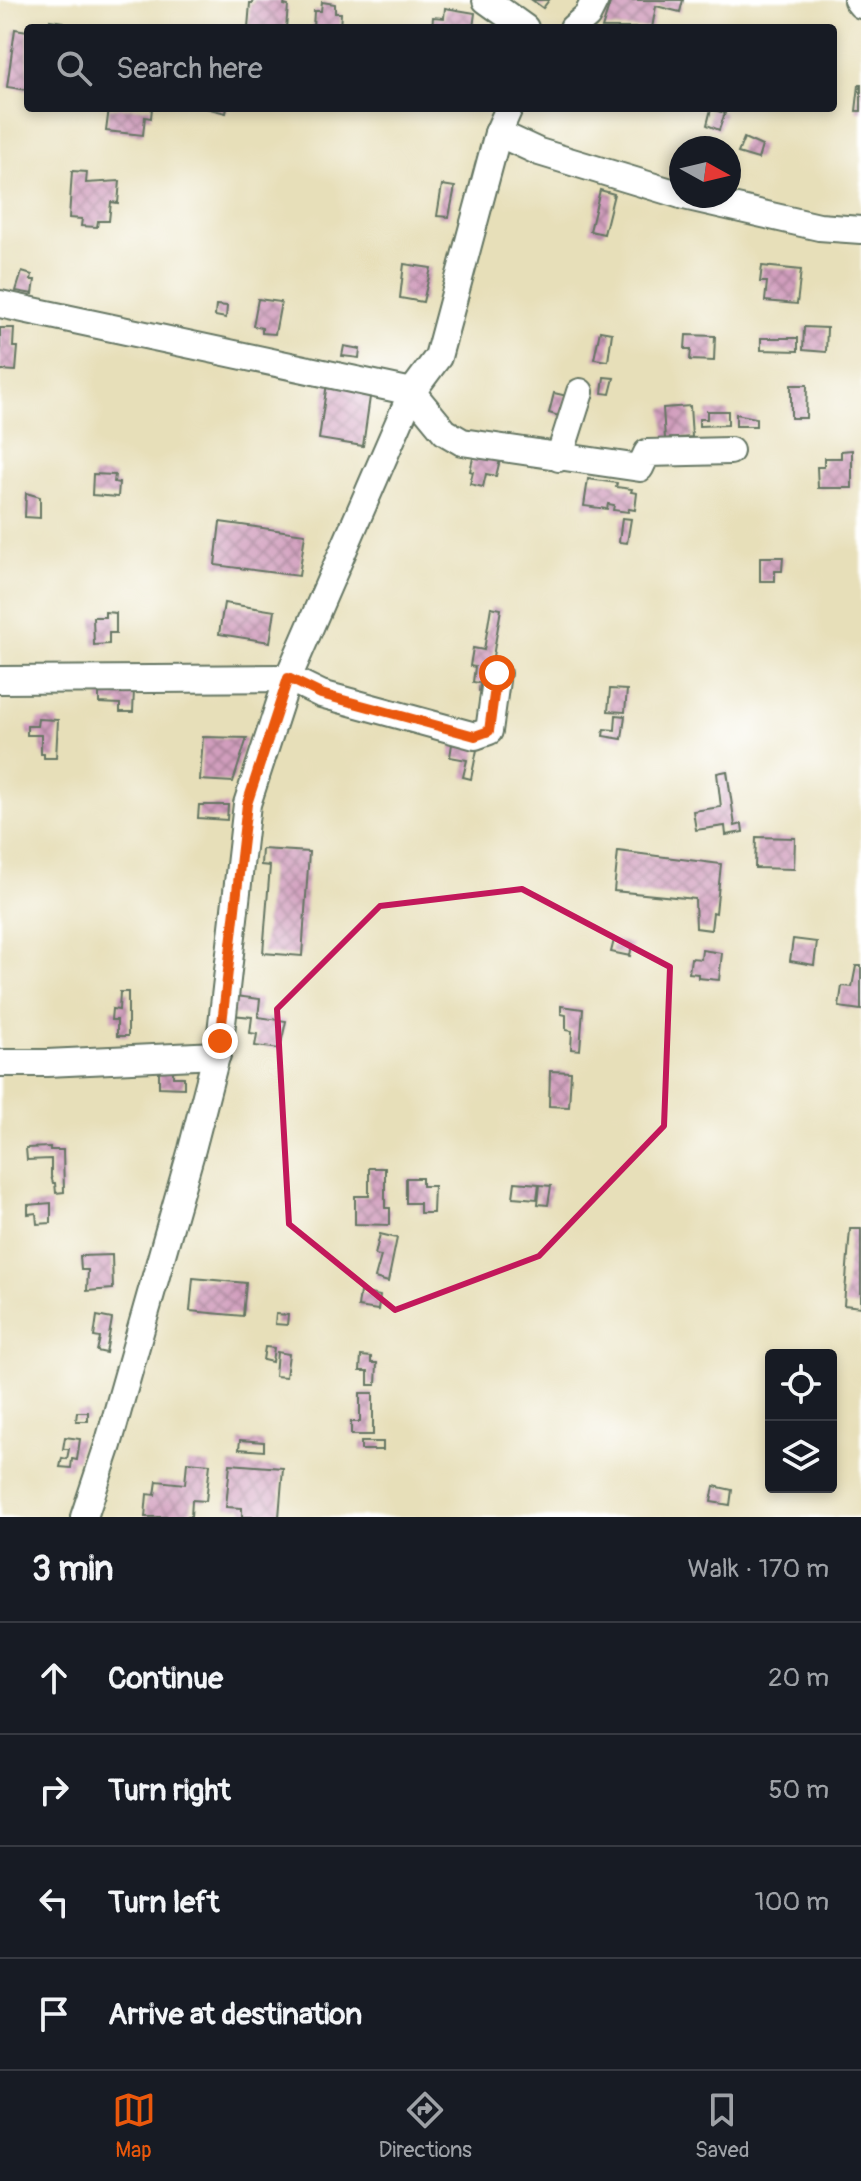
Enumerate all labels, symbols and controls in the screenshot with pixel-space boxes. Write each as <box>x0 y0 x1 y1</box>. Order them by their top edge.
search box <box>24 24 837 112</box>
icon: search <box>52 46 96 90</box>
text: Search here <box>116 50 263 87</box>
north arrow <box>669 136 741 208</box>
route start <box>479 655 515 691</box>
route end <box>202 1023 238 1059</box>
map controls <box>765 1349 837 1493</box>
button: locate <box>765 1349 837 1421</box>
button: layers <box>765 1421 837 1493</box>
text: 3 min <box>32 1548 114 1591</box>
text: Walk · 170 m <box>688 1553 829 1585</box>
icon: ahead <box>32 1656 76 1700</box>
text: Continue <box>108 1660 223 1697</box>
text: 20 m <box>768 1662 829 1694</box>
icon: right <box>32 1768 76 1812</box>
text: Turn right <box>108 1772 231 1809</box>
text: 50 m <box>768 1774 829 1806</box>
icon: left <box>32 1880 76 1924</box>
text: Turn left <box>108 1884 219 1921</box>
text: 100 m <box>755 1886 829 1918</box>
icon: arrive <box>32 1992 76 2036</box>
text: Arrive at destination <box>108 1996 362 2033</box>
tab: Map <box>112 2088 156 2164</box>
tab: Directions <box>379 2088 472 2164</box>
tab: Saved <box>695 2088 749 2164</box>

